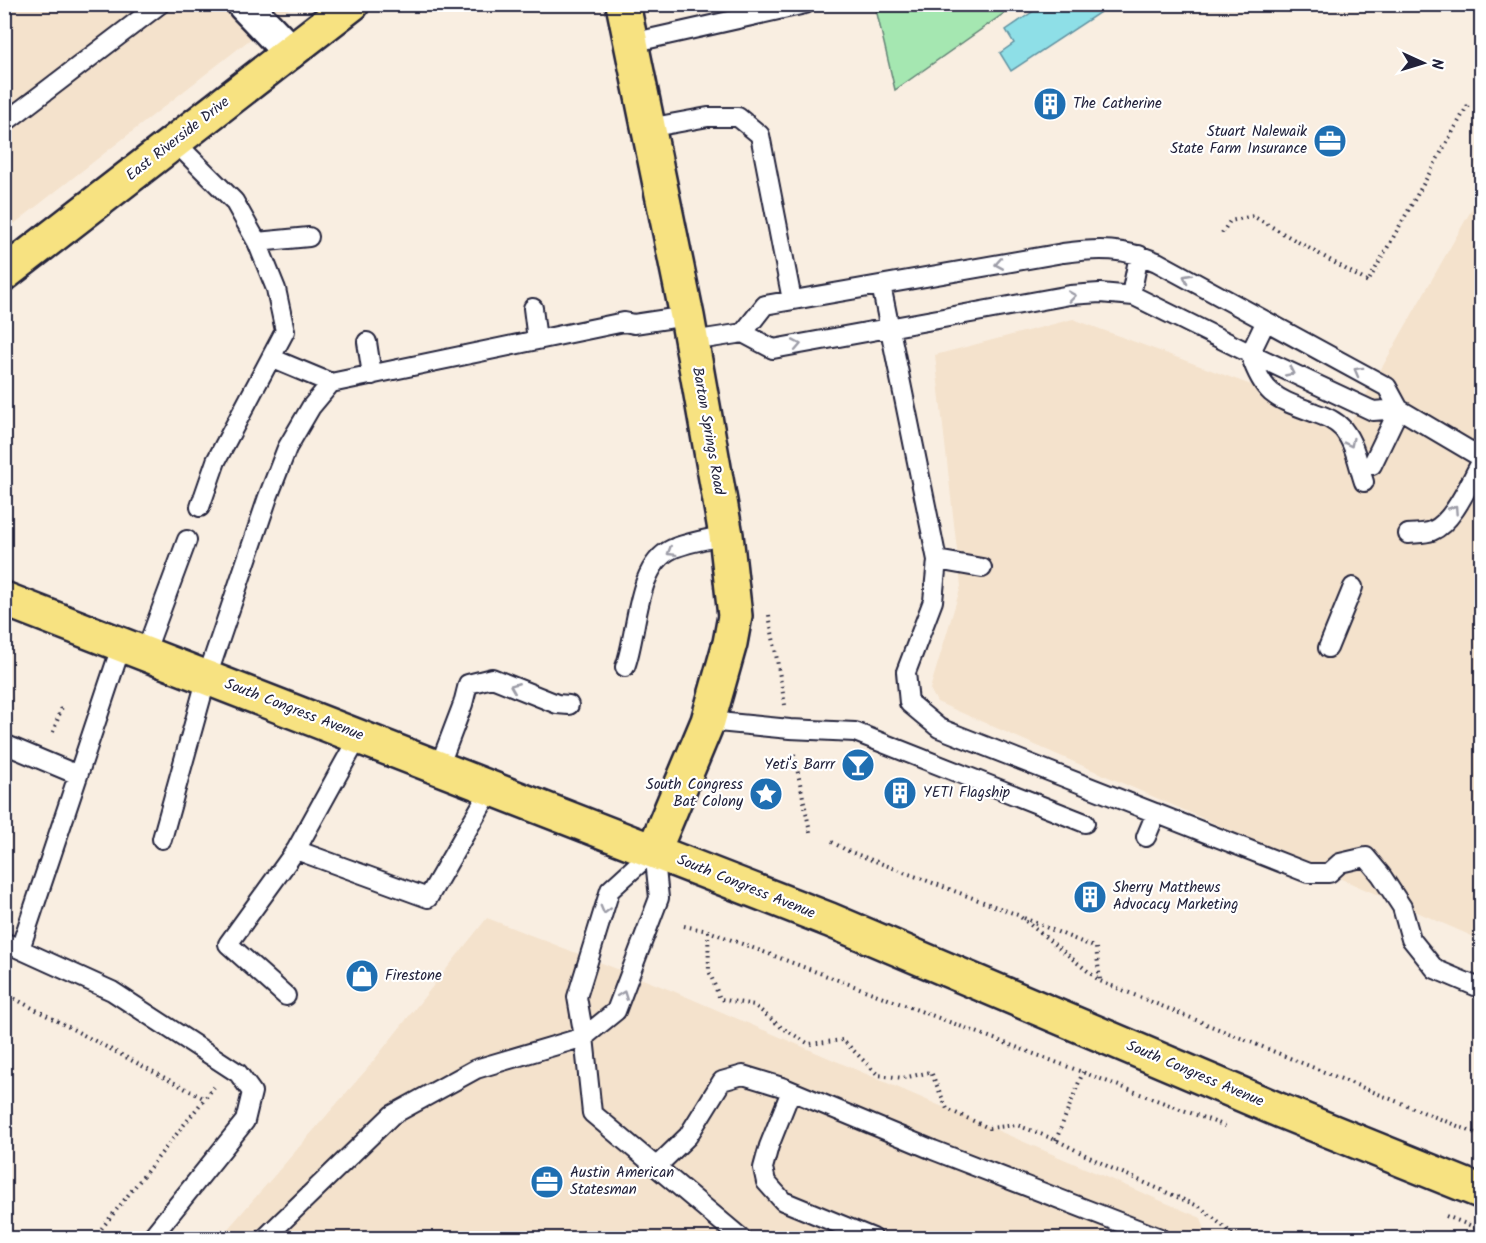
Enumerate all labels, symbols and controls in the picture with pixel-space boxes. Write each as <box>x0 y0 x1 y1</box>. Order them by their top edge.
north arrow <box>1393 33 1453 93</box>
text: N <box>1424 58 1449 70</box>
building icon: The Catherine <box>1032 86 1068 122</box>
street label: East Riverside Drive <box>121 91 235 187</box>
place label: The Catherine <box>1073 92 1162 116</box>
place label: Stuart Nalewaik State Farm Insurance <box>1170 120 1308 161</box>
office icon: Stuart Nalewaik State Farm Insurance <box>1312 123 1348 159</box>
one-way arrow <box>994 257 1004 270</box>
one-way arrow <box>1182 274 1193 285</box>
one-way arrow <box>1067 290 1076 302</box>
one-way arrow <box>792 339 802 351</box>
street label: Barton Springs Road <box>685 365 731 497</box>
one-way arrow <box>1284 365 1295 377</box>
one-way arrow <box>1354 367 1364 378</box>
one-way arrow <box>1343 436 1355 447</box>
one-way arrow <box>1446 505 1458 515</box>
one-way arrow <box>667 544 677 556</box>
street label: South Congress Avenue <box>221 672 367 748</box>
one-way arrow <box>509 682 520 694</box>
bar icon: Yeti's Barrr <box>840 747 876 783</box>
place label: Yeti's Barrr <box>764 753 836 777</box>
place label: South Congress Bat Colony <box>646 773 744 814</box>
building icon: YETI Flagship <box>882 775 918 811</box>
place icon: South Congress Bat Colony <box>748 776 784 812</box>
place label: YETI Flagship <box>923 781 1010 805</box>
street label: South Congress Avenue <box>673 848 819 926</box>
place label: Sherry Matthews Advocacy Marketing <box>1113 876 1238 917</box>
building icon: Sherry Matthews Advocacy Marketing <box>1072 879 1108 915</box>
one-way arrow <box>599 904 612 914</box>
shop icon: Firestone <box>344 958 380 994</box>
place label: Firestone <box>385 964 442 988</box>
one-way arrow <box>615 990 628 1001</box>
street label: South Congress Avenue <box>1122 1034 1268 1114</box>
place label: Austin American Statesman <box>570 1161 674 1202</box>
office icon: Austin American Statesman <box>529 1164 565 1200</box>

